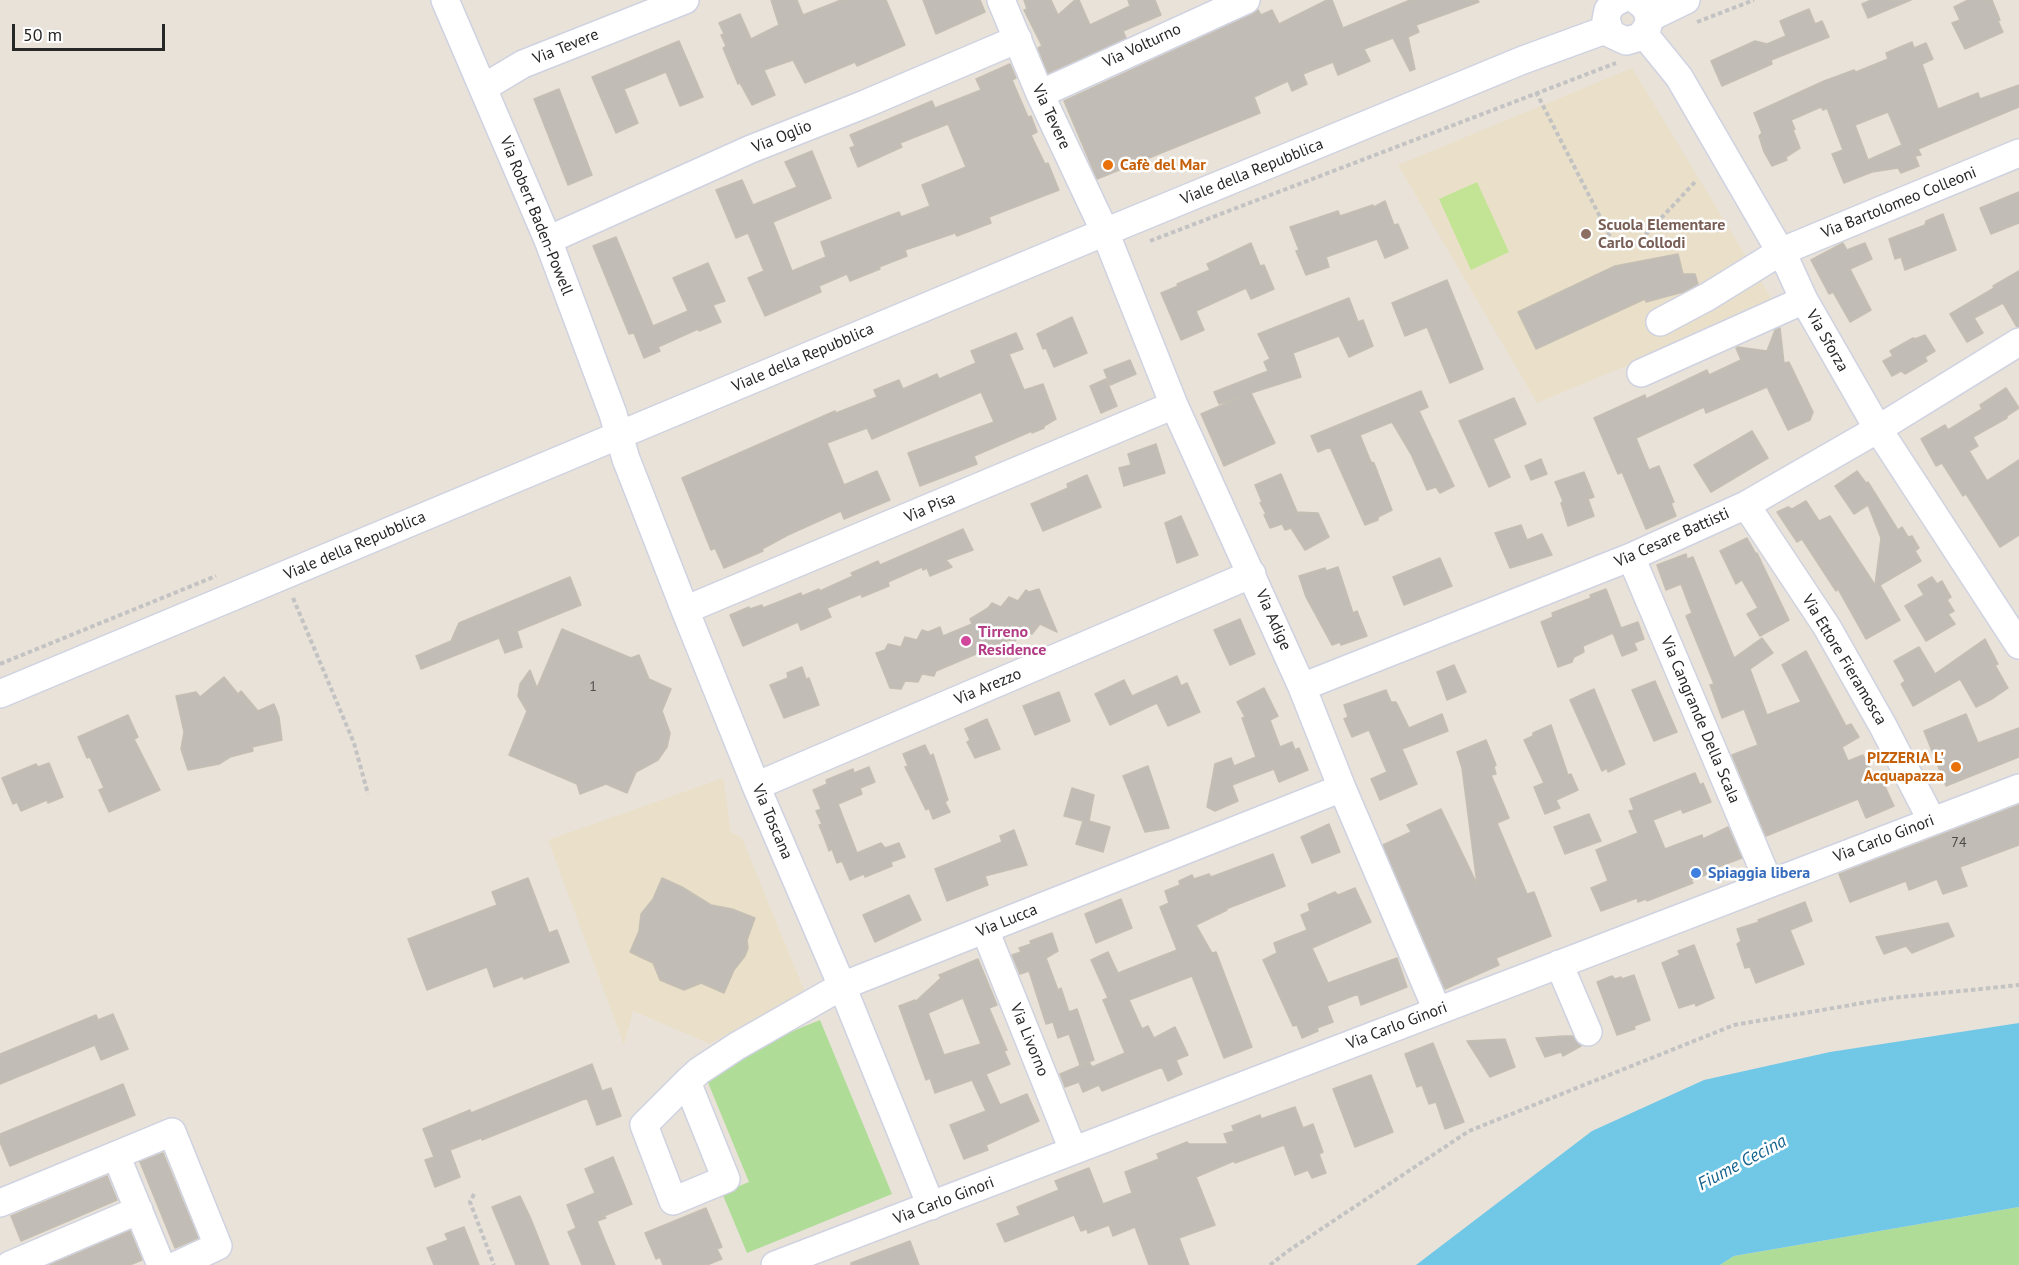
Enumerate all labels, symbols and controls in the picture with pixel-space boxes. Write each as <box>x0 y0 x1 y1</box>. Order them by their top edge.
scale bar <box>15 12 168 50</box>
street label: Via Volturno <box>1100 20 1184 72</box>
text: 50 m <box>23 23 62 46</box>
street label: Via Tevere <box>530 25 602 69</box>
street label: Via Tevere <box>1028 81 1074 153</box>
street label: Via Oglio <box>749 116 815 158</box>
street label: Via Robert Baden-Powell <box>495 134 577 298</box>
street label: Viale della Repubblica <box>1178 135 1326 209</box>
place label: Cafè del Mar <box>1120 155 1206 175</box>
marker: Cafè del Mar <box>1101 158 1115 172</box>
street label: Via Bartolomeo Colleoni <box>1819 163 1979 243</box>
place label: Scuola Elementare Carlo Collodi <box>1598 215 1725 253</box>
marker: Scuola Elementare Carlo Collodi <box>1579 227 1593 241</box>
street label: Via Sforza <box>1802 307 1852 375</box>
street label: Viale della Repubblica <box>729 319 877 397</box>
street label: Via Pisa <box>902 489 958 527</box>
street label: Via Cesare Battisti <box>1612 504 1732 572</box>
street label: Viale della Repubblica <box>281 507 429 585</box>
street label: Via Adige <box>1251 587 1295 653</box>
street label: Via Ettore Fieramosca <box>1797 591 1891 729</box>
place label: Tirreno Residence <box>978 622 1046 660</box>
marker: Tirreno Residence <box>959 634 973 648</box>
street label: Via Cangrande Della Scala <box>1656 634 1744 806</box>
street label: Via Arezzo <box>952 664 1024 710</box>
house number: 1 <box>589 679 597 695</box>
place label: PIZZERIA L' Acquapazza <box>1864 748 1944 786</box>
marker: PIZZERIA L' Acquapazza <box>1949 760 1963 774</box>
street label: Via Toscana <box>748 782 796 862</box>
street label: Via Carlo Ginori <box>1831 811 1937 867</box>
house number: 74 <box>1951 835 1967 851</box>
place label: Spiaggia libera <box>1708 863 1810 883</box>
marker: Spiaggia libera <box>1689 866 1703 880</box>
street label: Via Lucca <box>974 900 1040 942</box>
street label: Via Carlo Ginori <box>1344 998 1450 1054</box>
street label: Via Livorno <box>1006 1001 1052 1079</box>
water label: Fiume Cecina <box>1694 1131 1790 1195</box>
street label: Via Carlo Ginori <box>891 1173 997 1229</box>

